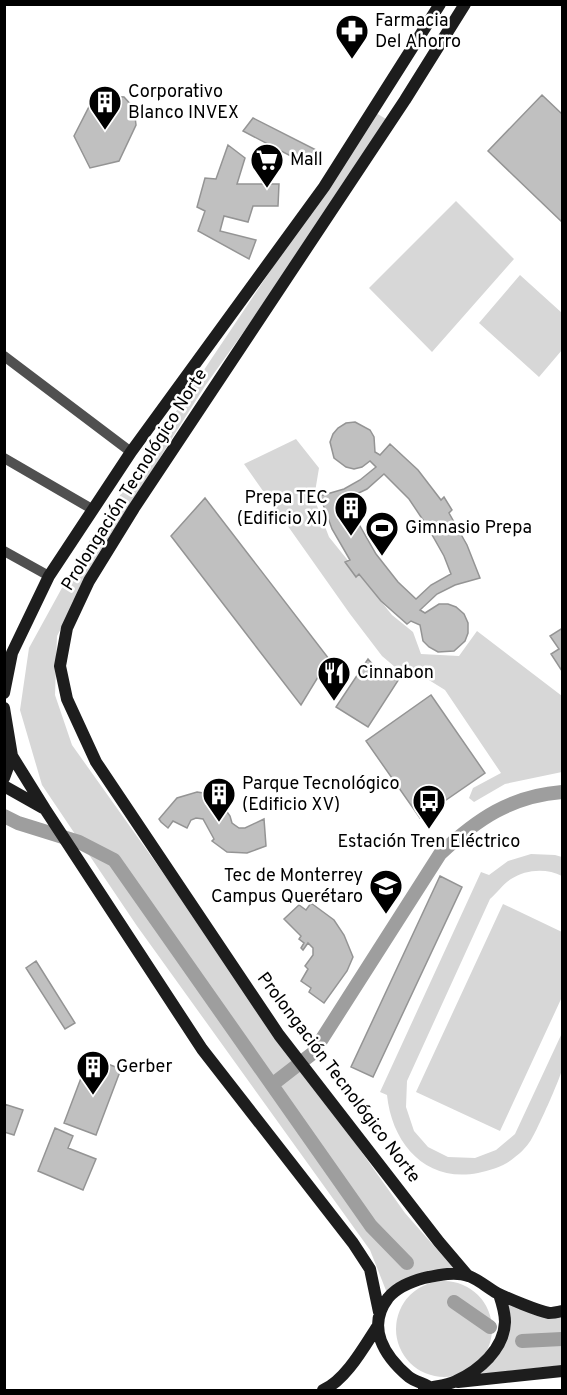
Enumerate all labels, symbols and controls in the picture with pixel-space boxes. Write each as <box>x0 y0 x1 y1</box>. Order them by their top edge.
place label: Farmacia Del Ahorro <box>375 10 461 54</box>
pharmacy icon: Farmacia Del Ahorro <box>334 13 370 60</box>
place label: Corporativo Blanco INVEX <box>128 81 239 125</box>
building icon: Corporativo Blanco INVEX <box>87 84 123 131</box>
supermarket icon: Mall <box>249 142 285 189</box>
place label: Mall <box>290 149 323 172</box>
street label: Prolongación Tecnológico Norte <box>57 365 213 595</box>
place label: Prepa TEC (Edificio XI) <box>237 487 328 531</box>
building icon: Prepa TEC (Edificio XI) <box>333 490 369 537</box>
sports icon: Gimnasio Prepa <box>364 510 400 557</box>
place label: Gimnasio Prepa <box>405 517 532 540</box>
restaurant icon: Cinnabon <box>316 655 352 702</box>
place label: Cinnabon <box>357 662 434 685</box>
place label: Parque Tecnológico (Edificio XV) <box>242 773 400 817</box>
building icon: Parque Tecnológico (Edificio XV) <box>201 776 237 823</box>
bus stop icon: Estación Tren Eléctrico <box>411 783 447 830</box>
place label: Estación Tren Eléctrico <box>338 831 520 854</box>
place label: Tec de Monterrey Campus Querétaro <box>211 865 363 909</box>
school or university icon: Tec de Monterrey Campus Querétaro <box>368 868 404 915</box>
street label: Prolongación Tecnológico Norte <box>251 968 425 1188</box>
building icon: Gerber <box>75 1049 111 1096</box>
place label: Gerber <box>116 1056 172 1079</box>

